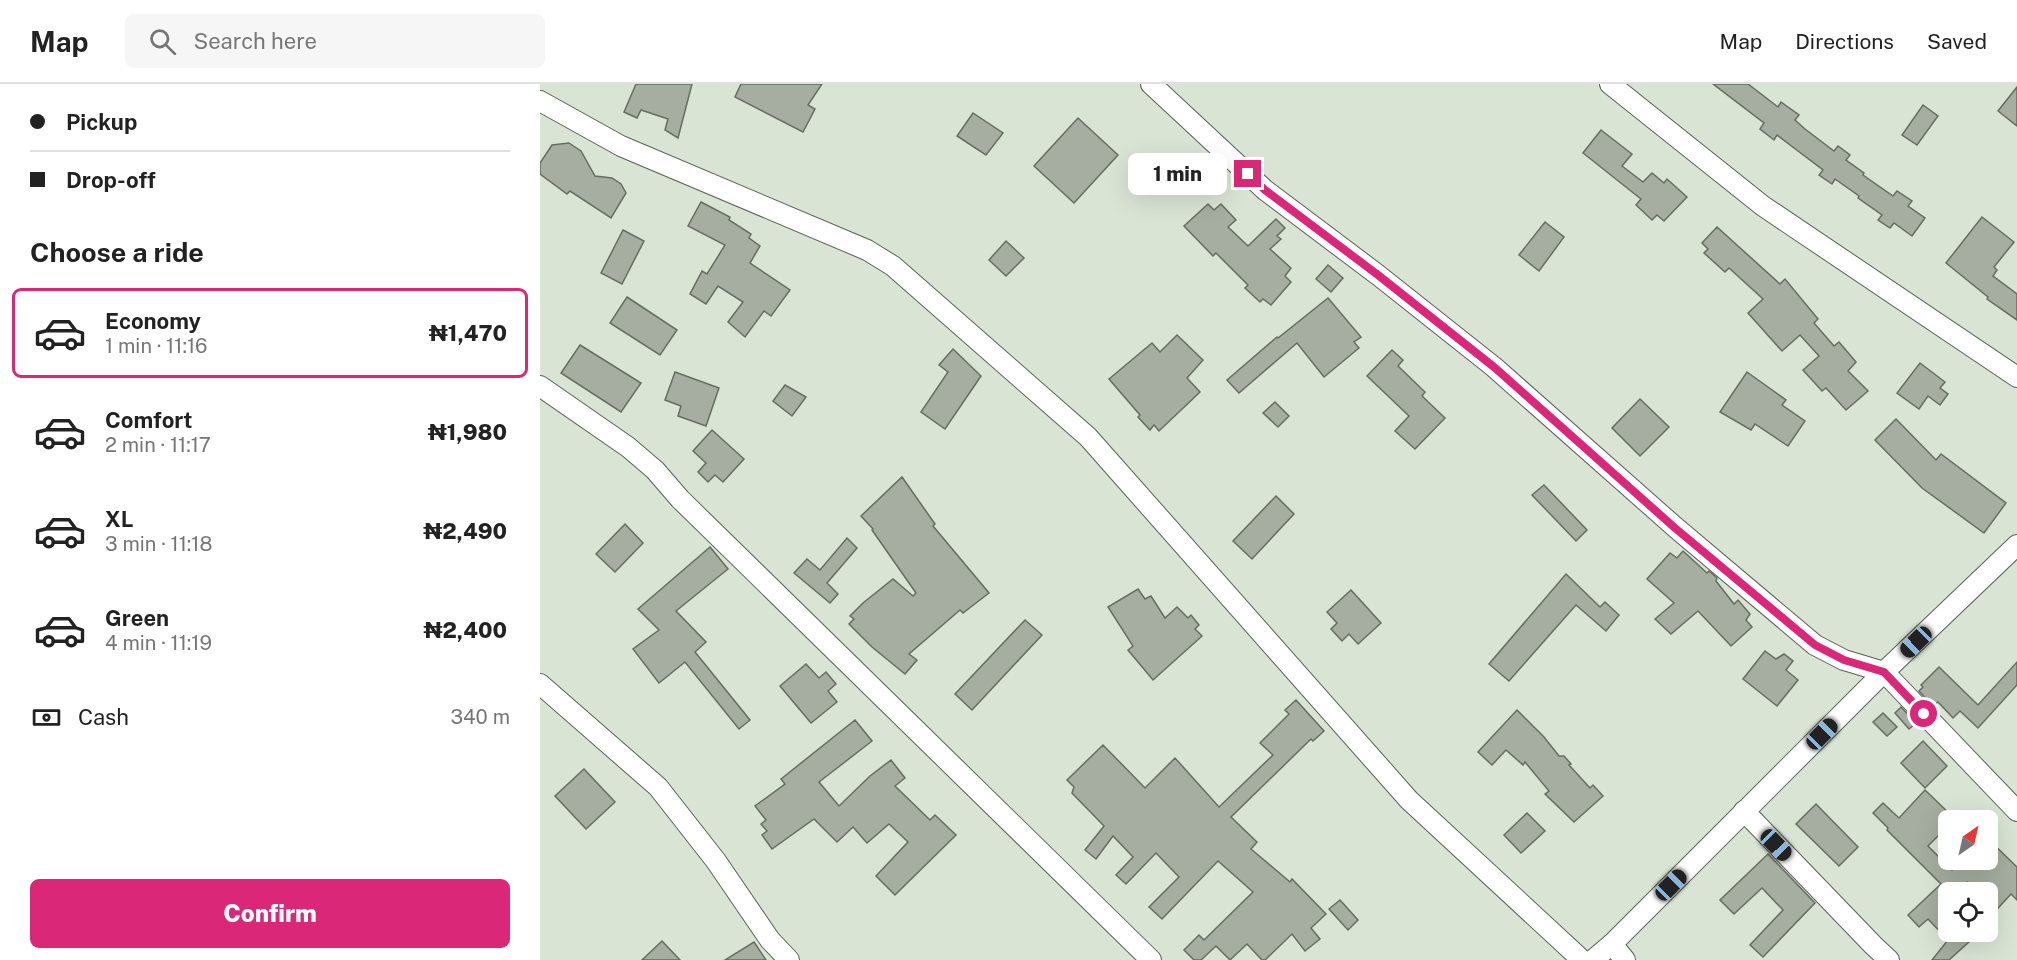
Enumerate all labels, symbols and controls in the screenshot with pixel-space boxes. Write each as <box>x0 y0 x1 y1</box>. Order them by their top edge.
search box <box>125 14 545 68</box>
text: Map <box>30 25 89 58</box>
icon: search <box>146 25 179 58</box>
text: Search here <box>194 28 317 54</box>
text: Map <box>1720 29 1762 54</box>
text: Directions <box>1795 29 1894 54</box>
text: Saved <box>1927 29 1987 54</box>
text: Pickup <box>66 109 137 135</box>
callout: 1 min <box>1128 153 1227 195</box>
route end <box>1234 160 1261 187</box>
text: 1 min <box>1153 162 1202 186</box>
text: Drop-off <box>66 167 156 193</box>
text: Choose a ride <box>30 236 204 268</box>
icon: car <box>33 306 87 360</box>
text: Economy <box>105 308 201 334</box>
text: ₦1,470 <box>429 320 507 346</box>
text: 1 min · 11:16 <box>105 334 207 358</box>
icon: car <box>33 405 87 459</box>
text: Comfort <box>105 407 192 433</box>
text: ₦1,980 <box>428 419 507 445</box>
text: 2 min · 11:17 <box>105 433 211 457</box>
icon: car <box>33 504 87 558</box>
text: XL <box>105 506 133 532</box>
text: ₦2,490 <box>423 518 507 544</box>
text: 3 min · 11:18 <box>105 532 212 556</box>
icon: car <box>33 603 87 657</box>
text: Green <box>105 605 169 631</box>
text: ₦2,400 <box>424 617 507 643</box>
car <box>1897 623 1935 661</box>
text: 4 min · 11:19 <box>105 631 212 655</box>
route start <box>1910 700 1937 727</box>
icon: cash <box>30 701 63 734</box>
text: Cash <box>78 704 129 730</box>
text: 340 m <box>450 705 510 729</box>
car <box>1803 715 1841 753</box>
north arrow <box>1938 810 1998 870</box>
map controls <box>1938 810 1998 942</box>
car <box>1757 826 1795 864</box>
car <box>1652 866 1690 904</box>
button: Confirm <box>30 879 510 948</box>
button: locate <box>1938 882 1998 942</box>

